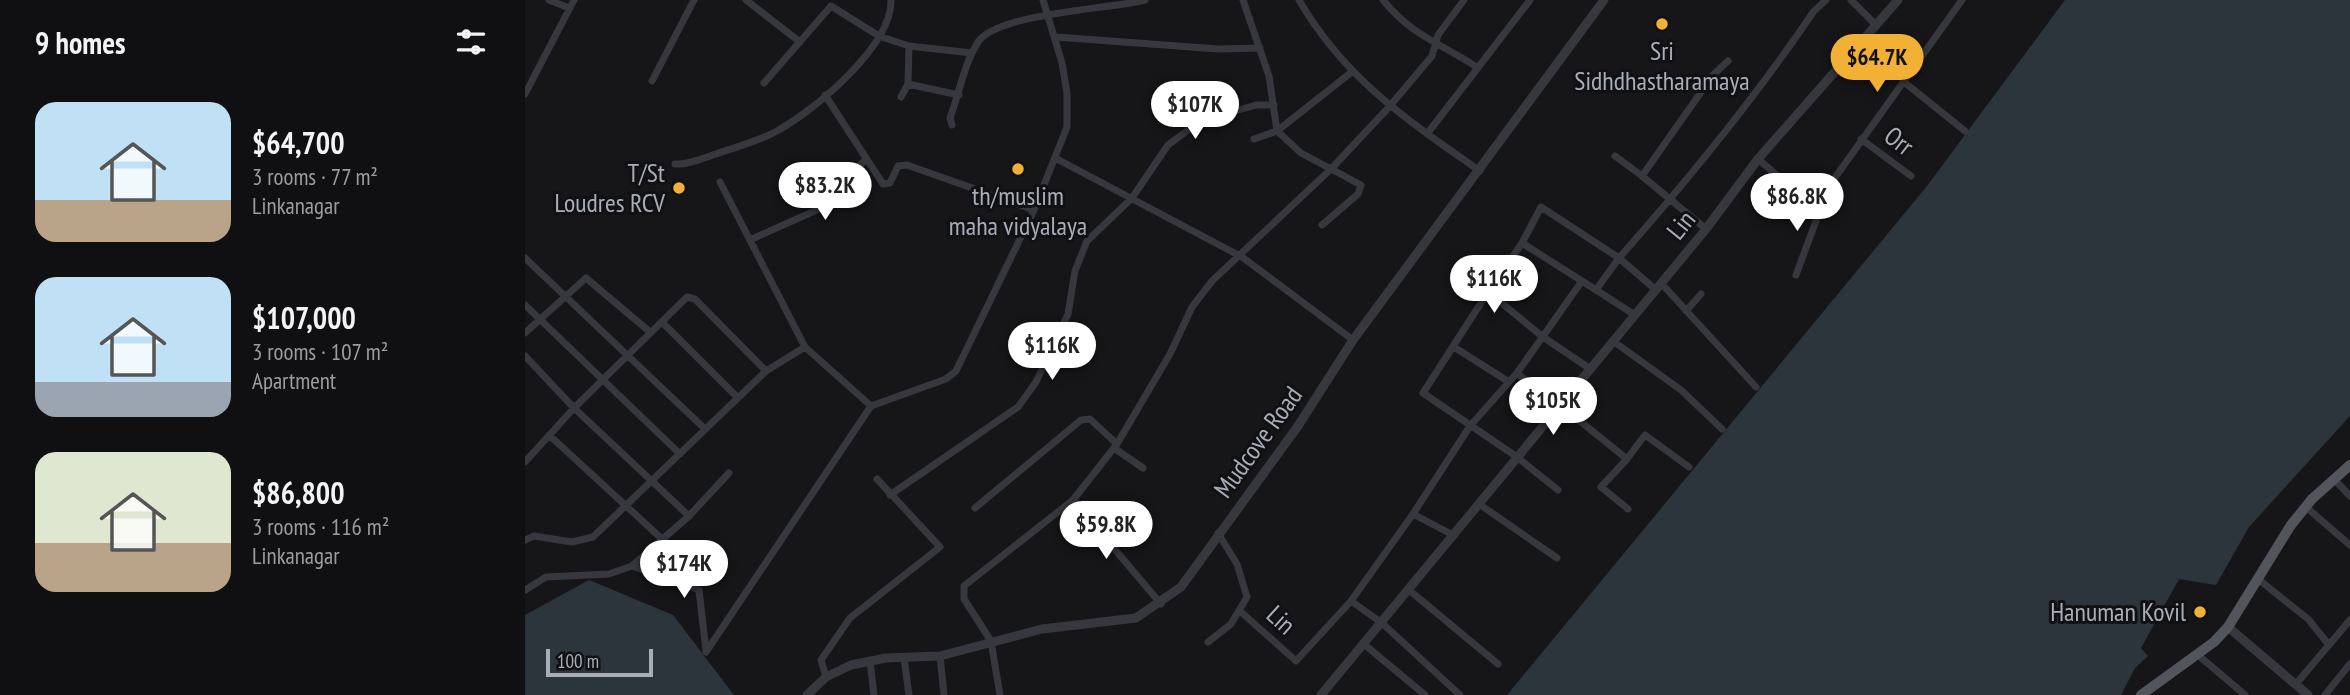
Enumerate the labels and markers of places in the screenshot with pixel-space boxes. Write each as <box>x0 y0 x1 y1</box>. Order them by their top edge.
marker: Sri Sidhdhastharamaya <box>1654 16 1670 32</box>
place label: Sri Sidhdhastharamaya <box>1574 34 1750 97</box>
pin: $64.7K <box>1820 34 1934 94</box>
pin: $107K <box>1146 82 1244 141</box>
place label: T/St Loudres RCV <box>554 156 666 219</box>
marker: th/muslim maha vidyalaya <box>1010 161 1026 177</box>
pin: $83.2K <box>768 162 882 222</box>
pin: $86.8K <box>1740 174 1854 233</box>
place label: th/muslim maha vidyalaya <box>949 179 1087 242</box>
marker: T/St Loudres RCV <box>671 180 687 196</box>
pin: $116K <box>1445 256 1543 315</box>
pin: $116K <box>1003 322 1101 382</box>
pin: $105K <box>1504 378 1602 437</box>
pin: $59.8K <box>1049 502 1163 561</box>
pin: $174K <box>635 540 733 600</box>
place label: Hanuman Kovil <box>2050 595 2186 628</box>
marker: Hanuman Kovil <box>2192 604 2208 620</box>

